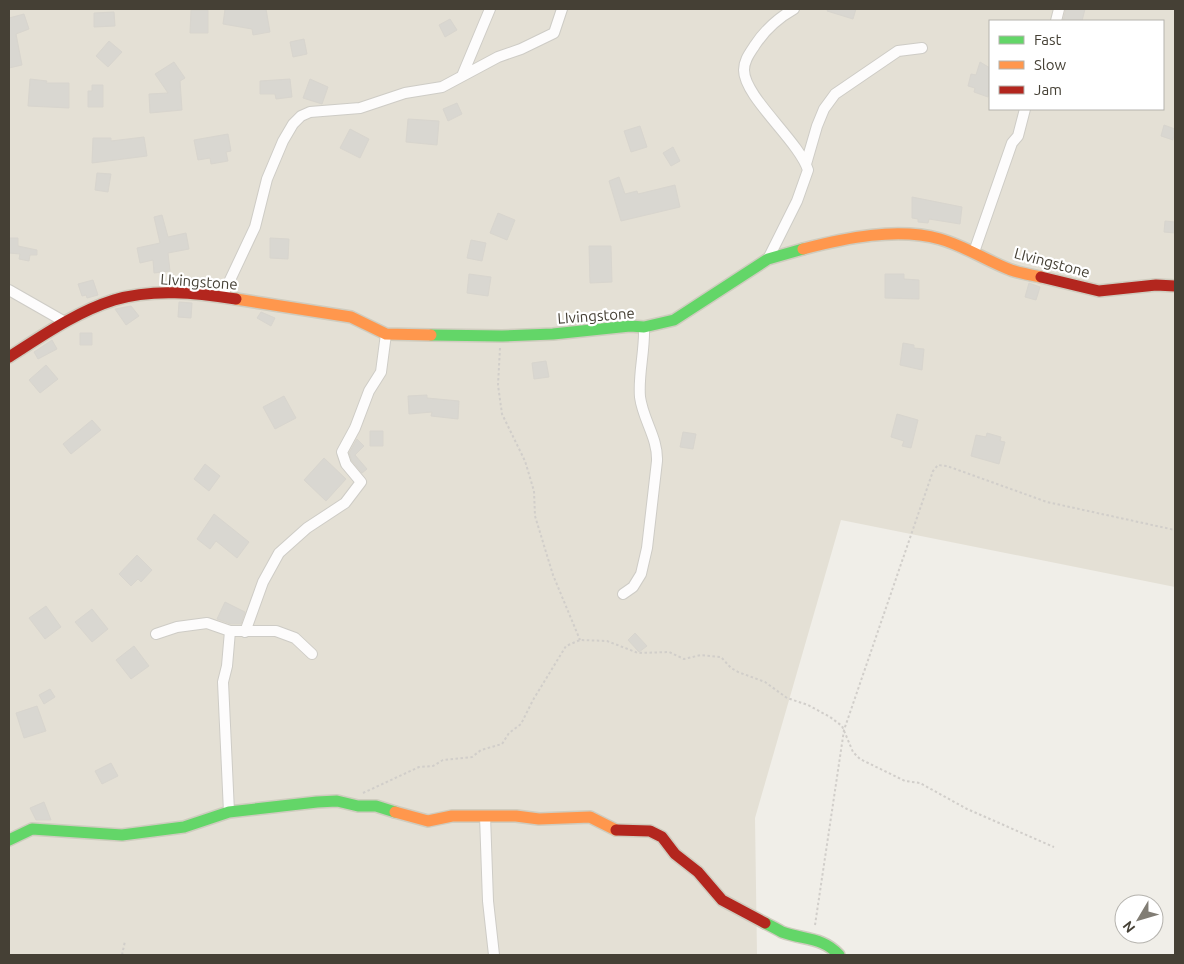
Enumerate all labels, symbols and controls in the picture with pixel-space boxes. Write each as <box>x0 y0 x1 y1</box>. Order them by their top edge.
legend <box>989 20 1164 110</box>
text: Fast <box>1034 31 1062 48</box>
text: Slow <box>1034 56 1067 73</box>
text: Jam <box>1034 81 1062 98</box>
street label: LIvingstone <box>1012 244 1092 281</box>
street label: LIvingstone <box>160 270 238 293</box>
street label: LIvingstone <box>557 304 635 327</box>
north arrow <box>1114 894 1164 944</box>
text: N <box>1119 918 1138 936</box>

